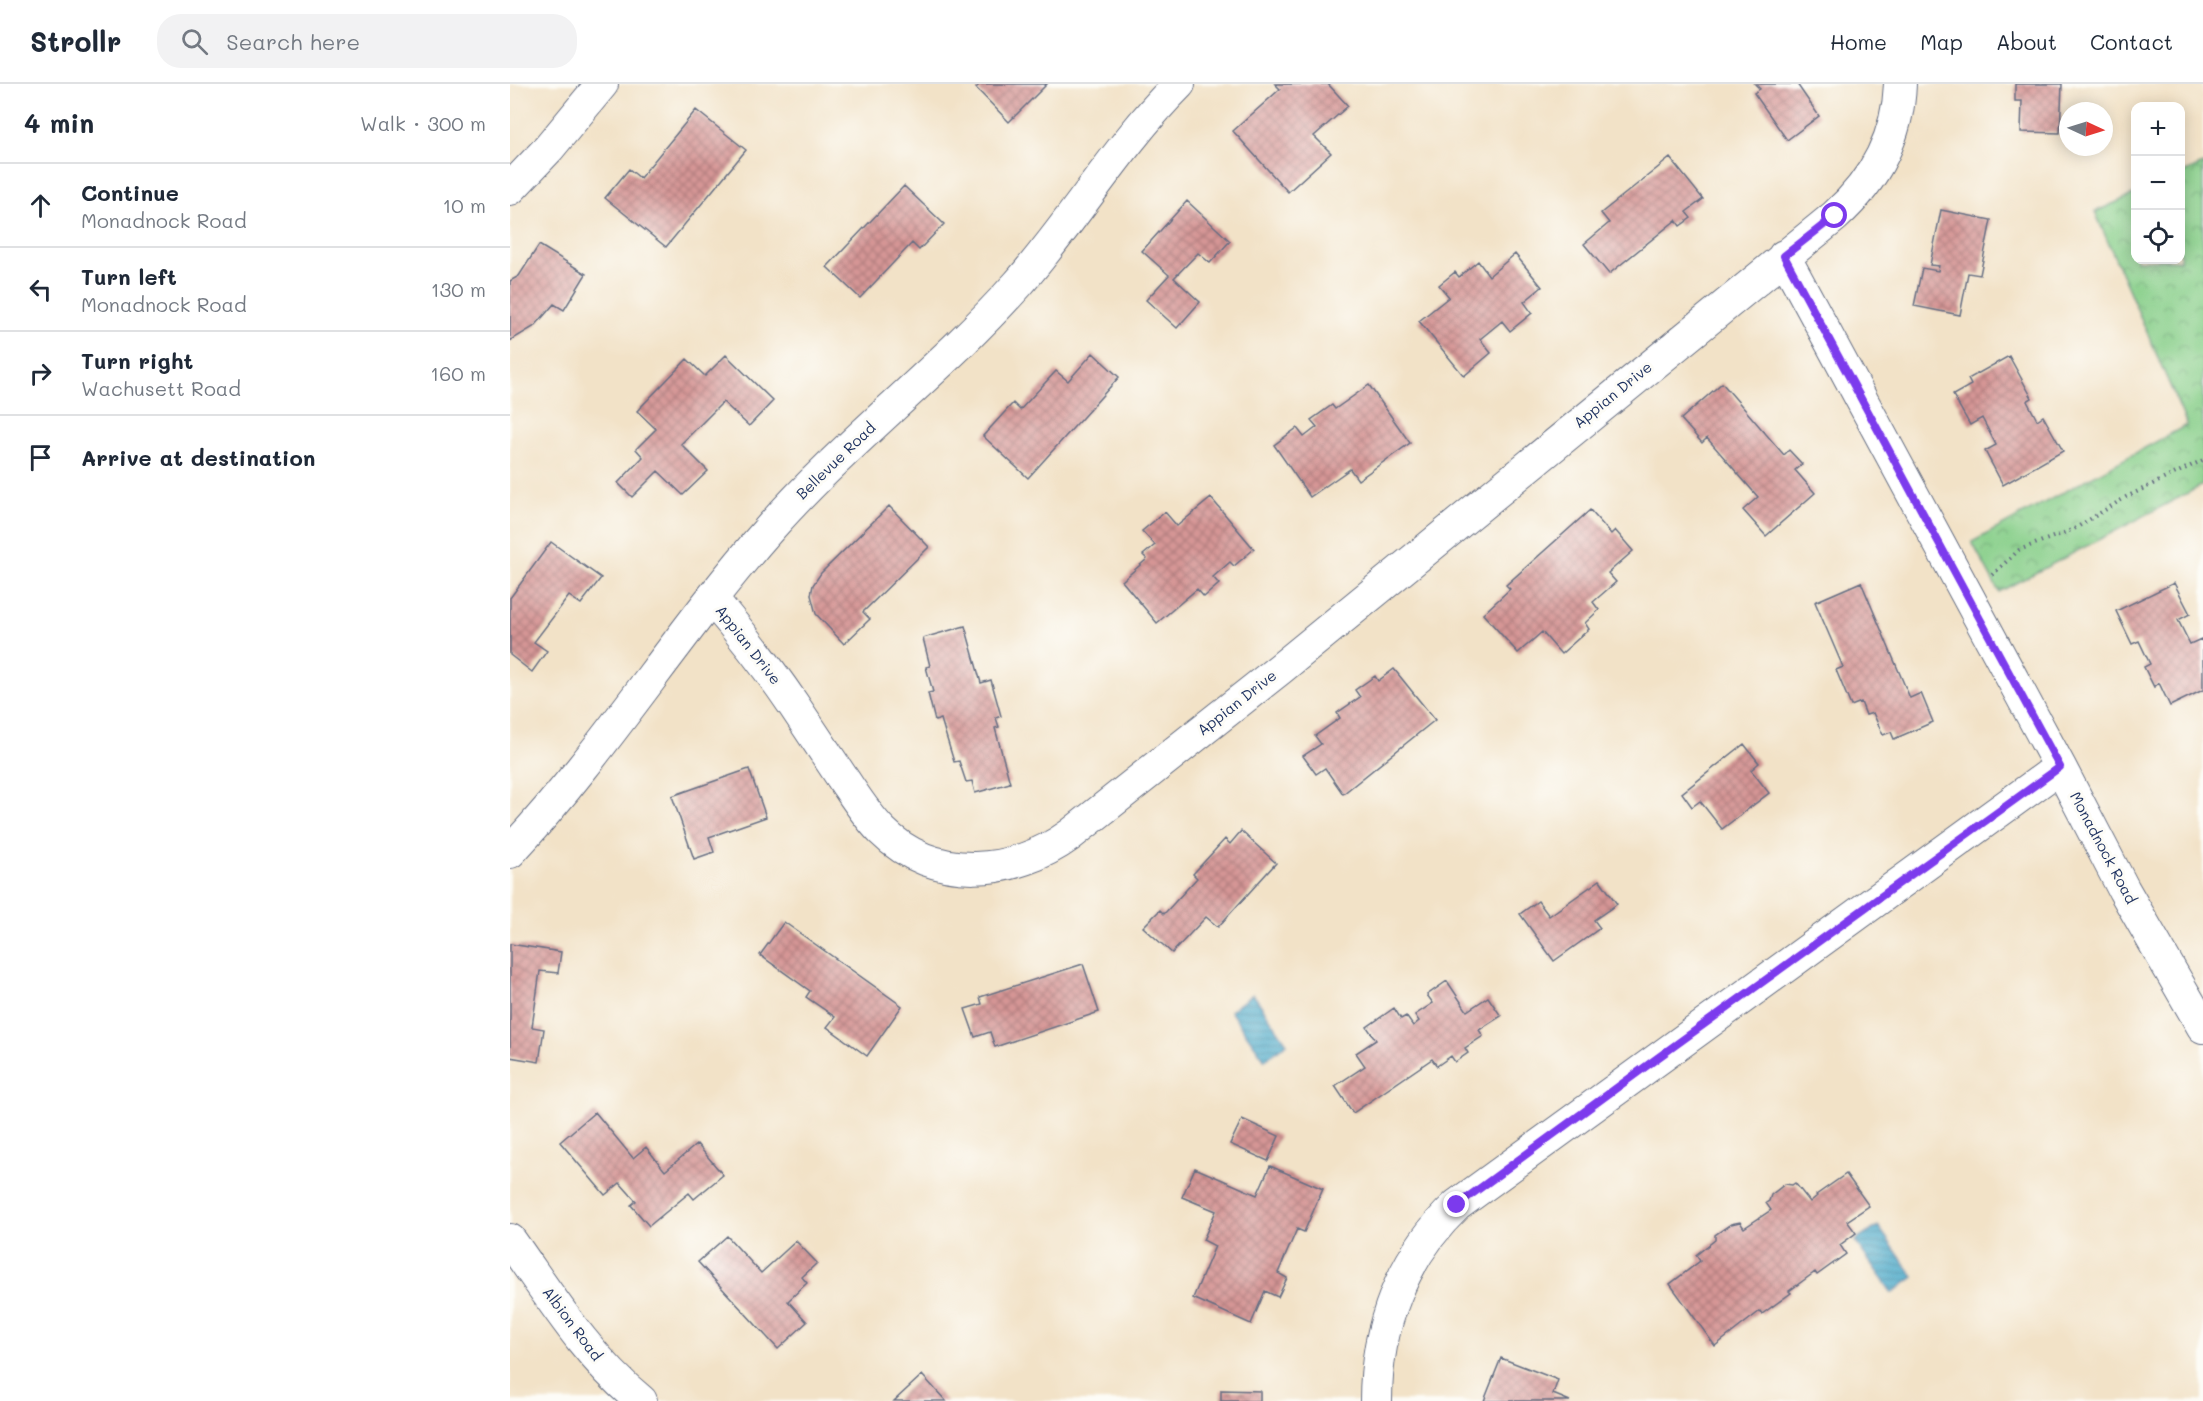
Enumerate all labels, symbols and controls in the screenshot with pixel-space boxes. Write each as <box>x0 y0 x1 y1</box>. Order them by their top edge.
search box <box>157 14 577 68</box>
text: Strollr <box>30 23 121 59</box>
icon: search <box>178 25 211 58</box>
text: Search here <box>226 27 360 56</box>
text: Home <box>1830 28 1887 55</box>
text: Map <box>1920 28 1963 55</box>
text: About <box>1996 28 2057 55</box>
text: Contact <box>2090 28 2173 55</box>
north arrow <box>2059 102 2113 156</box>
map controls <box>2131 102 2185 264</box>
button: + <box>2131 102 2185 156</box>
text: 4 min <box>24 106 94 140</box>
text: Walk · 300 m <box>360 110 486 136</box>
button: − <box>2131 156 2185 210</box>
text: Continue <box>81 178 179 207</box>
icon: ahead <box>24 189 57 222</box>
text: 10 m <box>442 192 486 218</box>
route start <box>1821 202 1847 228</box>
text: Monadnock Road <box>81 207 247 233</box>
button: locate <box>2131 210 2185 264</box>
text: Turn left <box>81 262 177 291</box>
icon: left <box>24 273 57 306</box>
text: 130 m <box>431 276 486 302</box>
text: Monadnock Road <box>81 291 247 317</box>
text: Turn right <box>81 346 193 375</box>
street label: Appian Drive <box>1569 356 1656 432</box>
icon: right <box>24 357 57 390</box>
text: 160 m <box>430 360 486 386</box>
text: Wachusett Road <box>81 375 241 401</box>
street label: Bellevue Road <box>791 417 879 503</box>
icon: arrive <box>24 441 57 474</box>
text: Arrive at destination <box>81 443 316 472</box>
street label: Appian Drive <box>711 601 786 688</box>
street label: Appian Drive <box>1193 665 1280 740</box>
street label: Monadnock Road <box>2066 788 2142 907</box>
route end <box>1443 1191 1469 1217</box>
street label: Albion Road <box>538 1282 607 1364</box>

